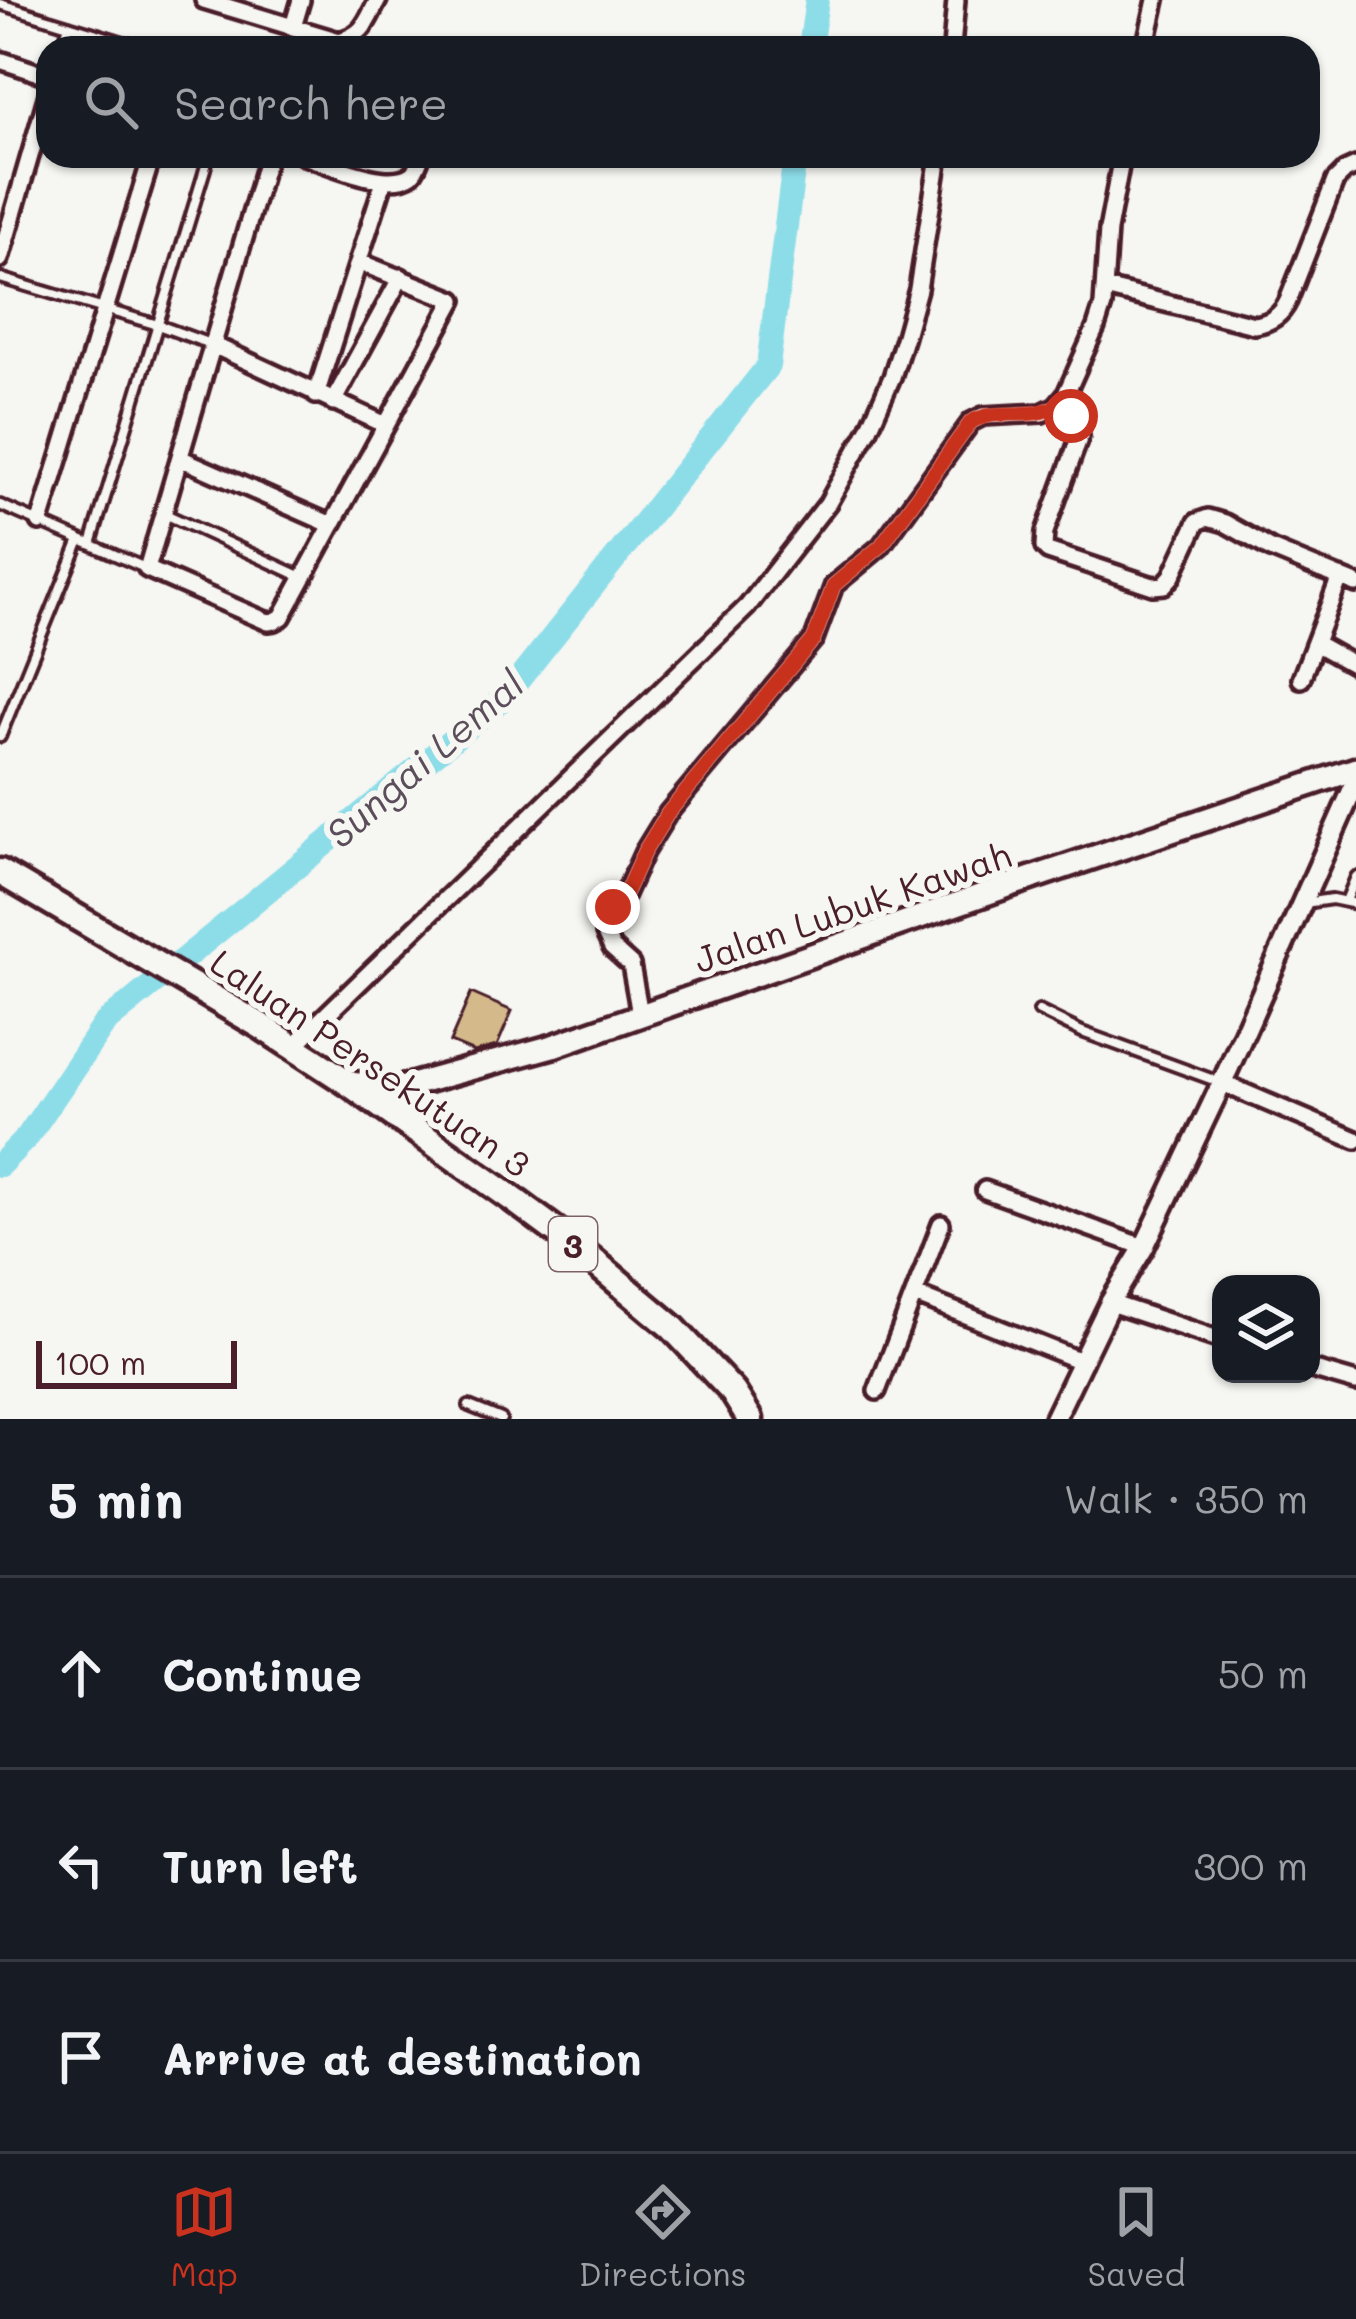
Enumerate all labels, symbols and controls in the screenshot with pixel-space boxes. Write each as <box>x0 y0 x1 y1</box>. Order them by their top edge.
search box <box>36 36 1320 168</box>
icon: search <box>78 69 144 135</box>
text: Search here <box>174 73 448 131</box>
route start <box>1044 389 1098 443</box>
water label: Sungai Lemal <box>314 658 534 859</box>
street label: Jalan Lubuk Kawah <box>687 830 1017 982</box>
route end <box>586 880 640 934</box>
street label: Laluan Persekutuan 3 <box>202 938 540 1186</box>
road number: 3 <box>549 1217 597 1271</box>
map controls <box>1212 1275 1320 1383</box>
button: layers <box>1212 1275 1320 1383</box>
scale bar <box>36 1335 237 1388</box>
text: 100 m <box>54 1340 146 1383</box>
text: 5 min <box>48 1464 183 1531</box>
text: Walk · 350 m <box>1064 1472 1308 1523</box>
icon: ahead <box>48 1640 114 1706</box>
text: Continue <box>162 1644 362 1702</box>
text: 50 m <box>1218 1647 1308 1698</box>
icon: left <box>48 1832 114 1898</box>
text: Turn left <box>162 1836 358 1894</box>
text: 300 m <box>1193 1839 1308 1890</box>
icon: arrive <box>48 2024 114 2090</box>
text: Arrive at destination <box>162 2028 642 2086</box>
tab: Map <box>171 2179 238 2294</box>
tab: Directions <box>579 2179 746 2294</box>
tab: Saved <box>1088 2179 1185 2294</box>

